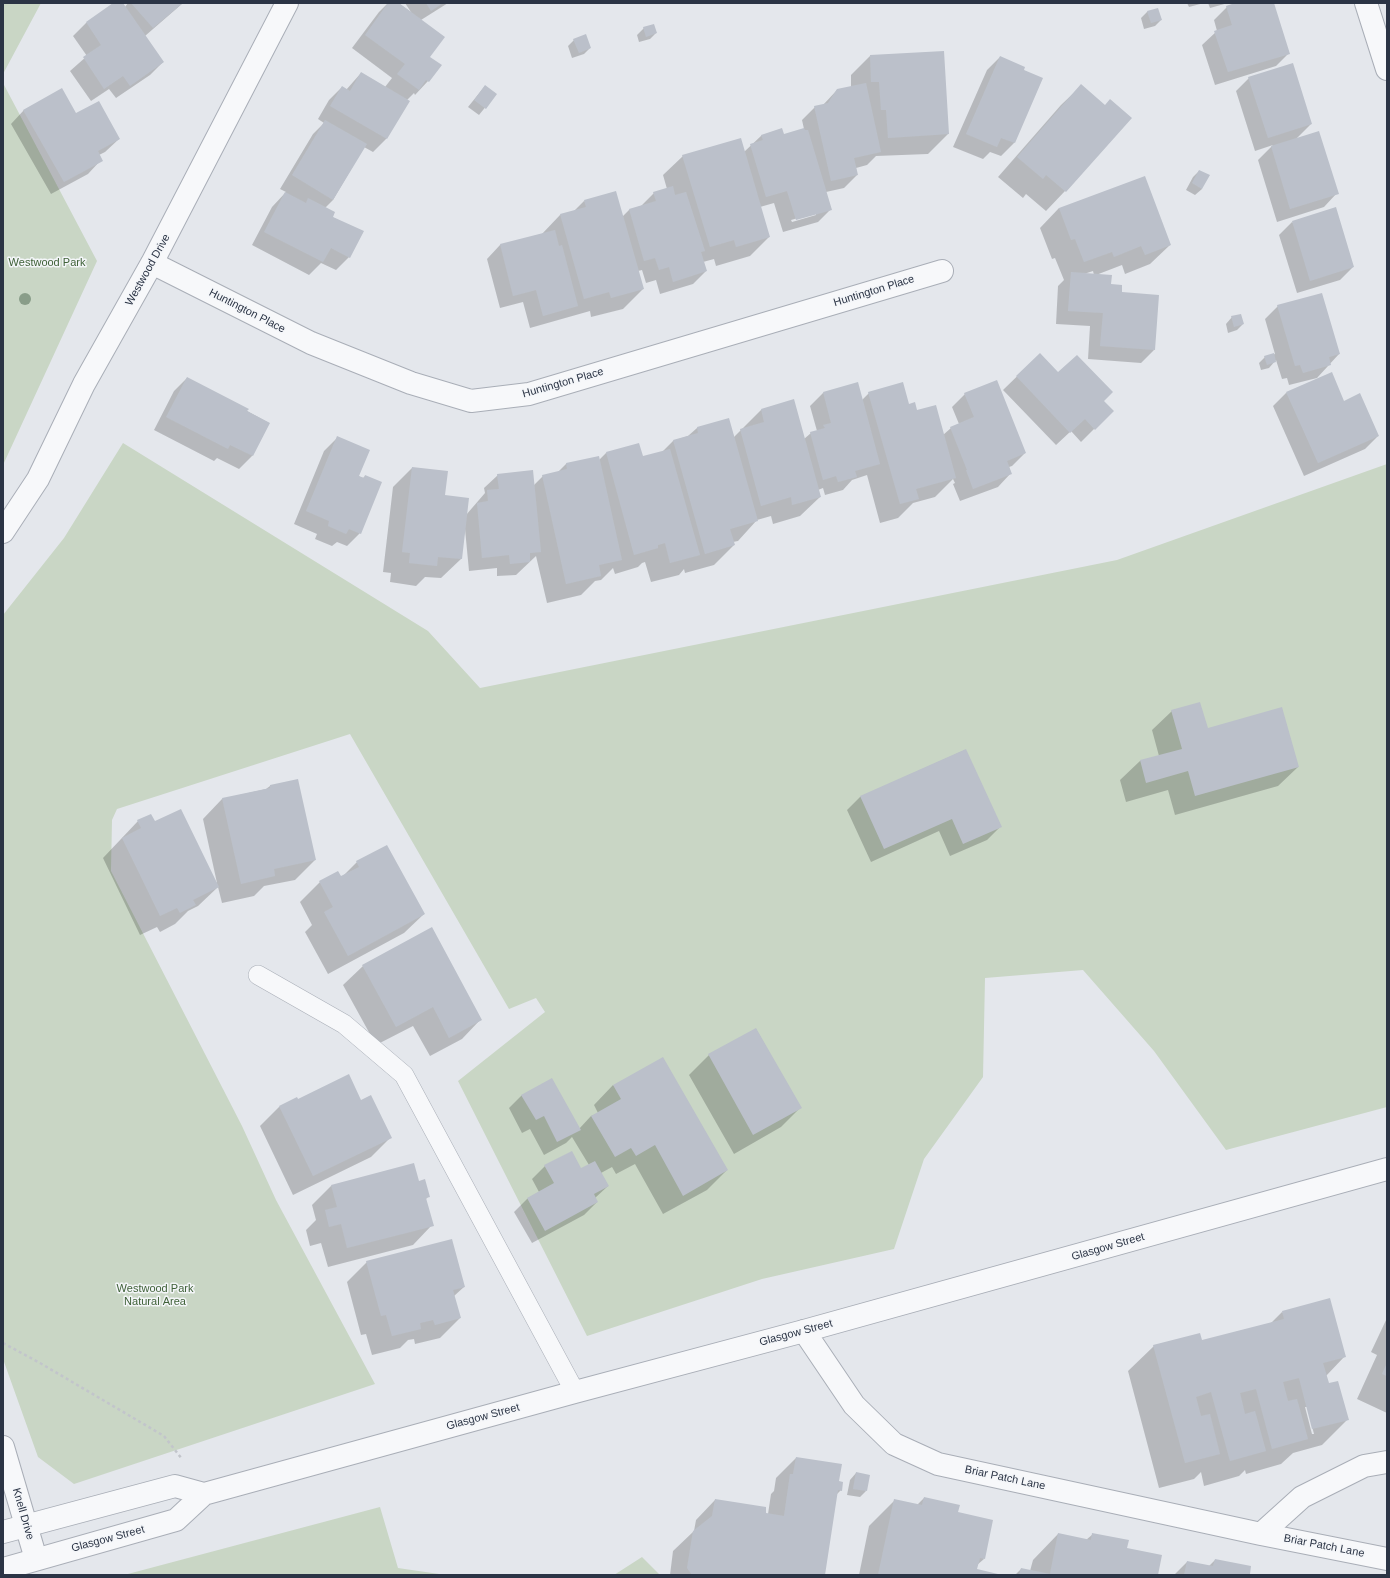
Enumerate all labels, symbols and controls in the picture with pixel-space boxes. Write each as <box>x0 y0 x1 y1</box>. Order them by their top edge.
street label: Westwood Drive <box>123 232 173 308</box>
park label: Westwood Park <box>9 256 85 270</box>
street label: Huntington Place <box>832 272 916 310</box>
street label: Huntington Place <box>207 286 287 336</box>
street label: Huntington Place <box>521 365 605 401</box>
street label: Glasgow Street <box>1070 1230 1146 1264</box>
park label: Westwood Park Natural Area <box>117 1282 193 1308</box>
street label: Glasgow Street <box>758 1317 834 1349</box>
street label: Glasgow Street <box>445 1401 521 1433</box>
street label: Briar Patch Lane <box>964 1463 1046 1493</box>
street label: Knell Drive <box>9 1487 37 1541</box>
street label: Glasgow Street <box>70 1523 146 1555</box>
street label: Briar Patch Lane <box>1283 1532 1365 1560</box>

